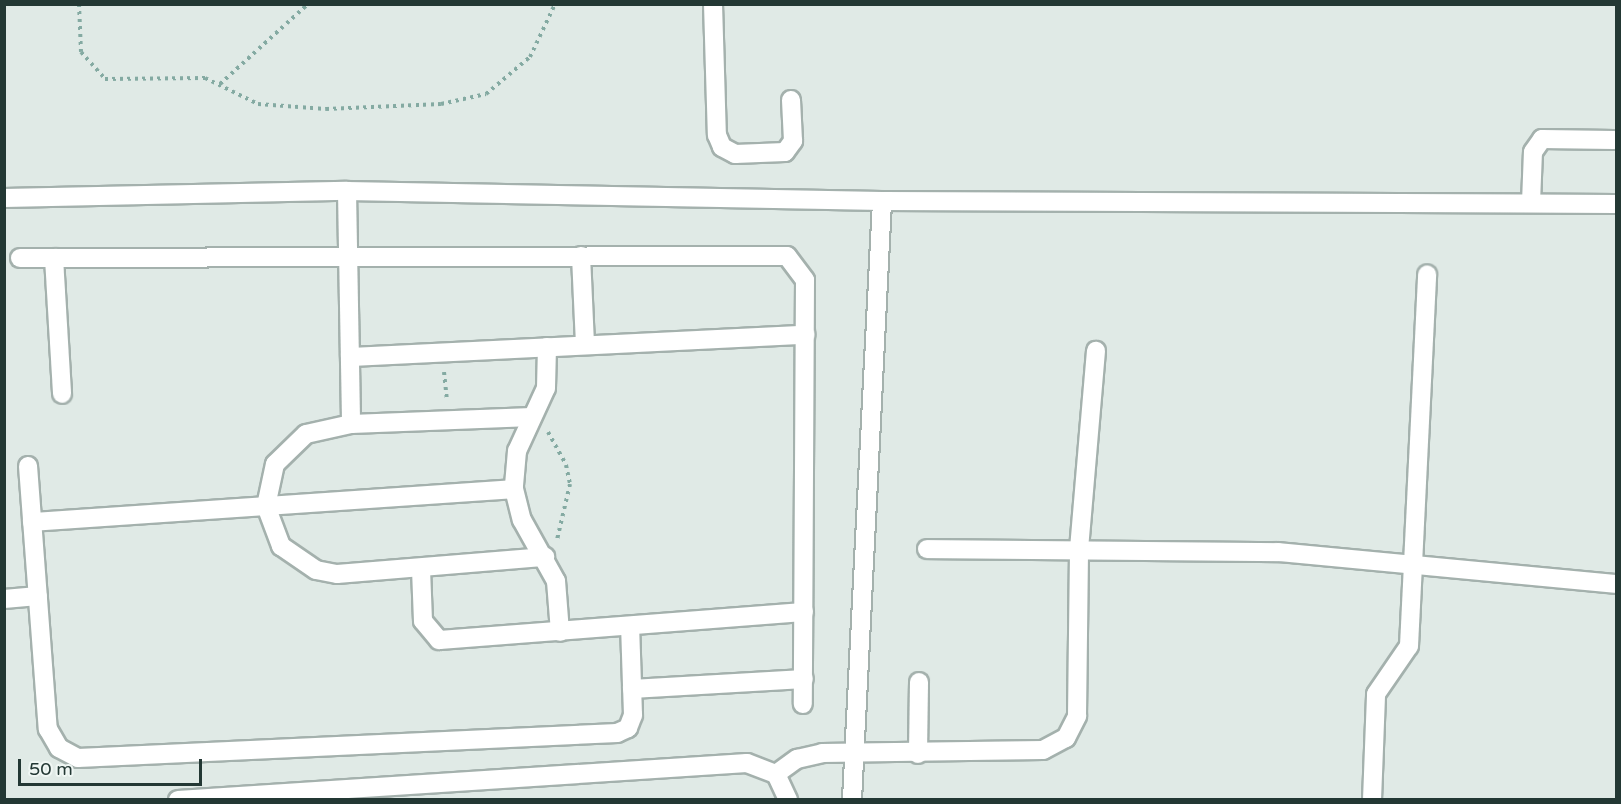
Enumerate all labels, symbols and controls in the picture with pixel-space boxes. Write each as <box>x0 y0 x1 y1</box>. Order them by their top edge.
scale bar <box>21 747 206 785</box>
text: 50 m <box>29 758 73 780</box>

